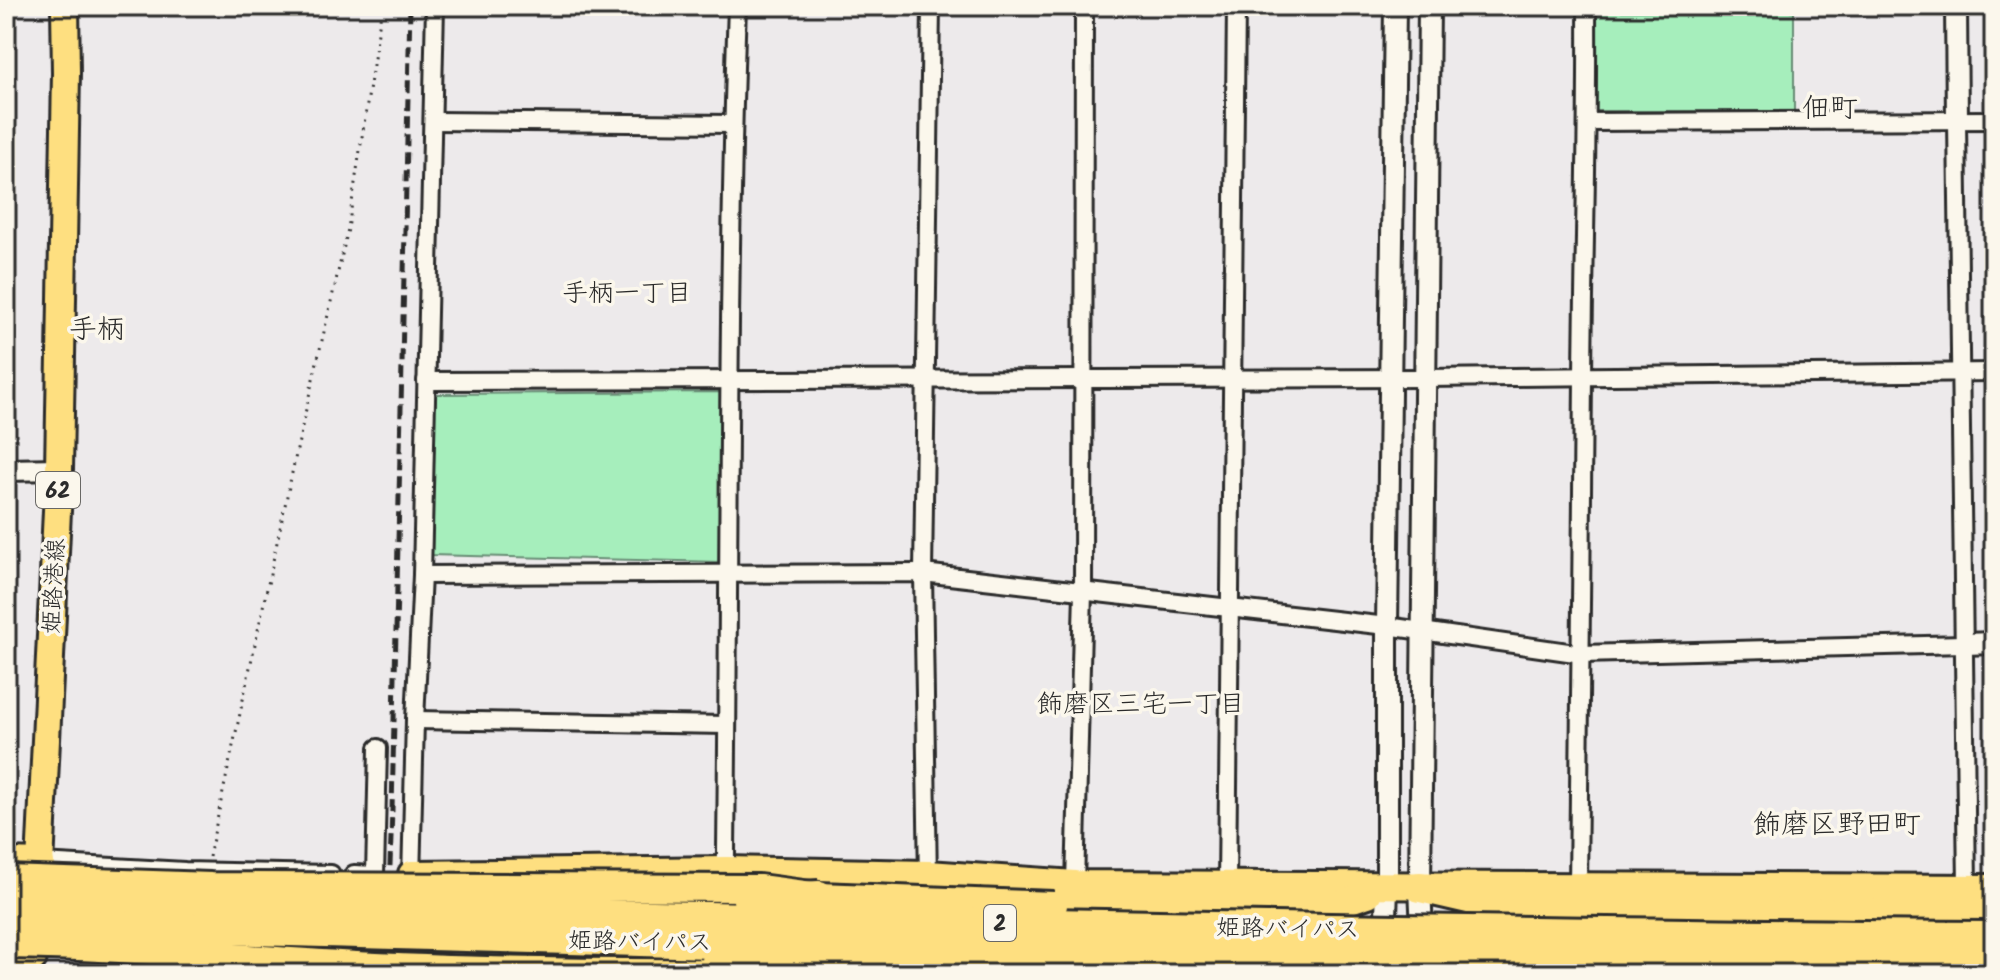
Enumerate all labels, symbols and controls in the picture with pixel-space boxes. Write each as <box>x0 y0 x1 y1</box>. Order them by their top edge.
district label: 佃町 <box>1802 87 1858 132</box>
district label: 手柄一丁目 <box>562 273 692 315</box>
district label: 手柄 <box>69 308 125 353</box>
road number: 62 <box>36 472 80 508</box>
street label: 姫路港線 <box>33 537 76 635</box>
district label: 飾磨区三宅一丁目 <box>1037 684 1245 726</box>
district label: 飾磨区野田町 <box>1753 803 1921 848</box>
road number: 2 <box>984 905 1016 941</box>
street label: 姫路バイパス <box>1216 909 1360 950</box>
street label: 姫路バイパス <box>568 922 712 963</box>

